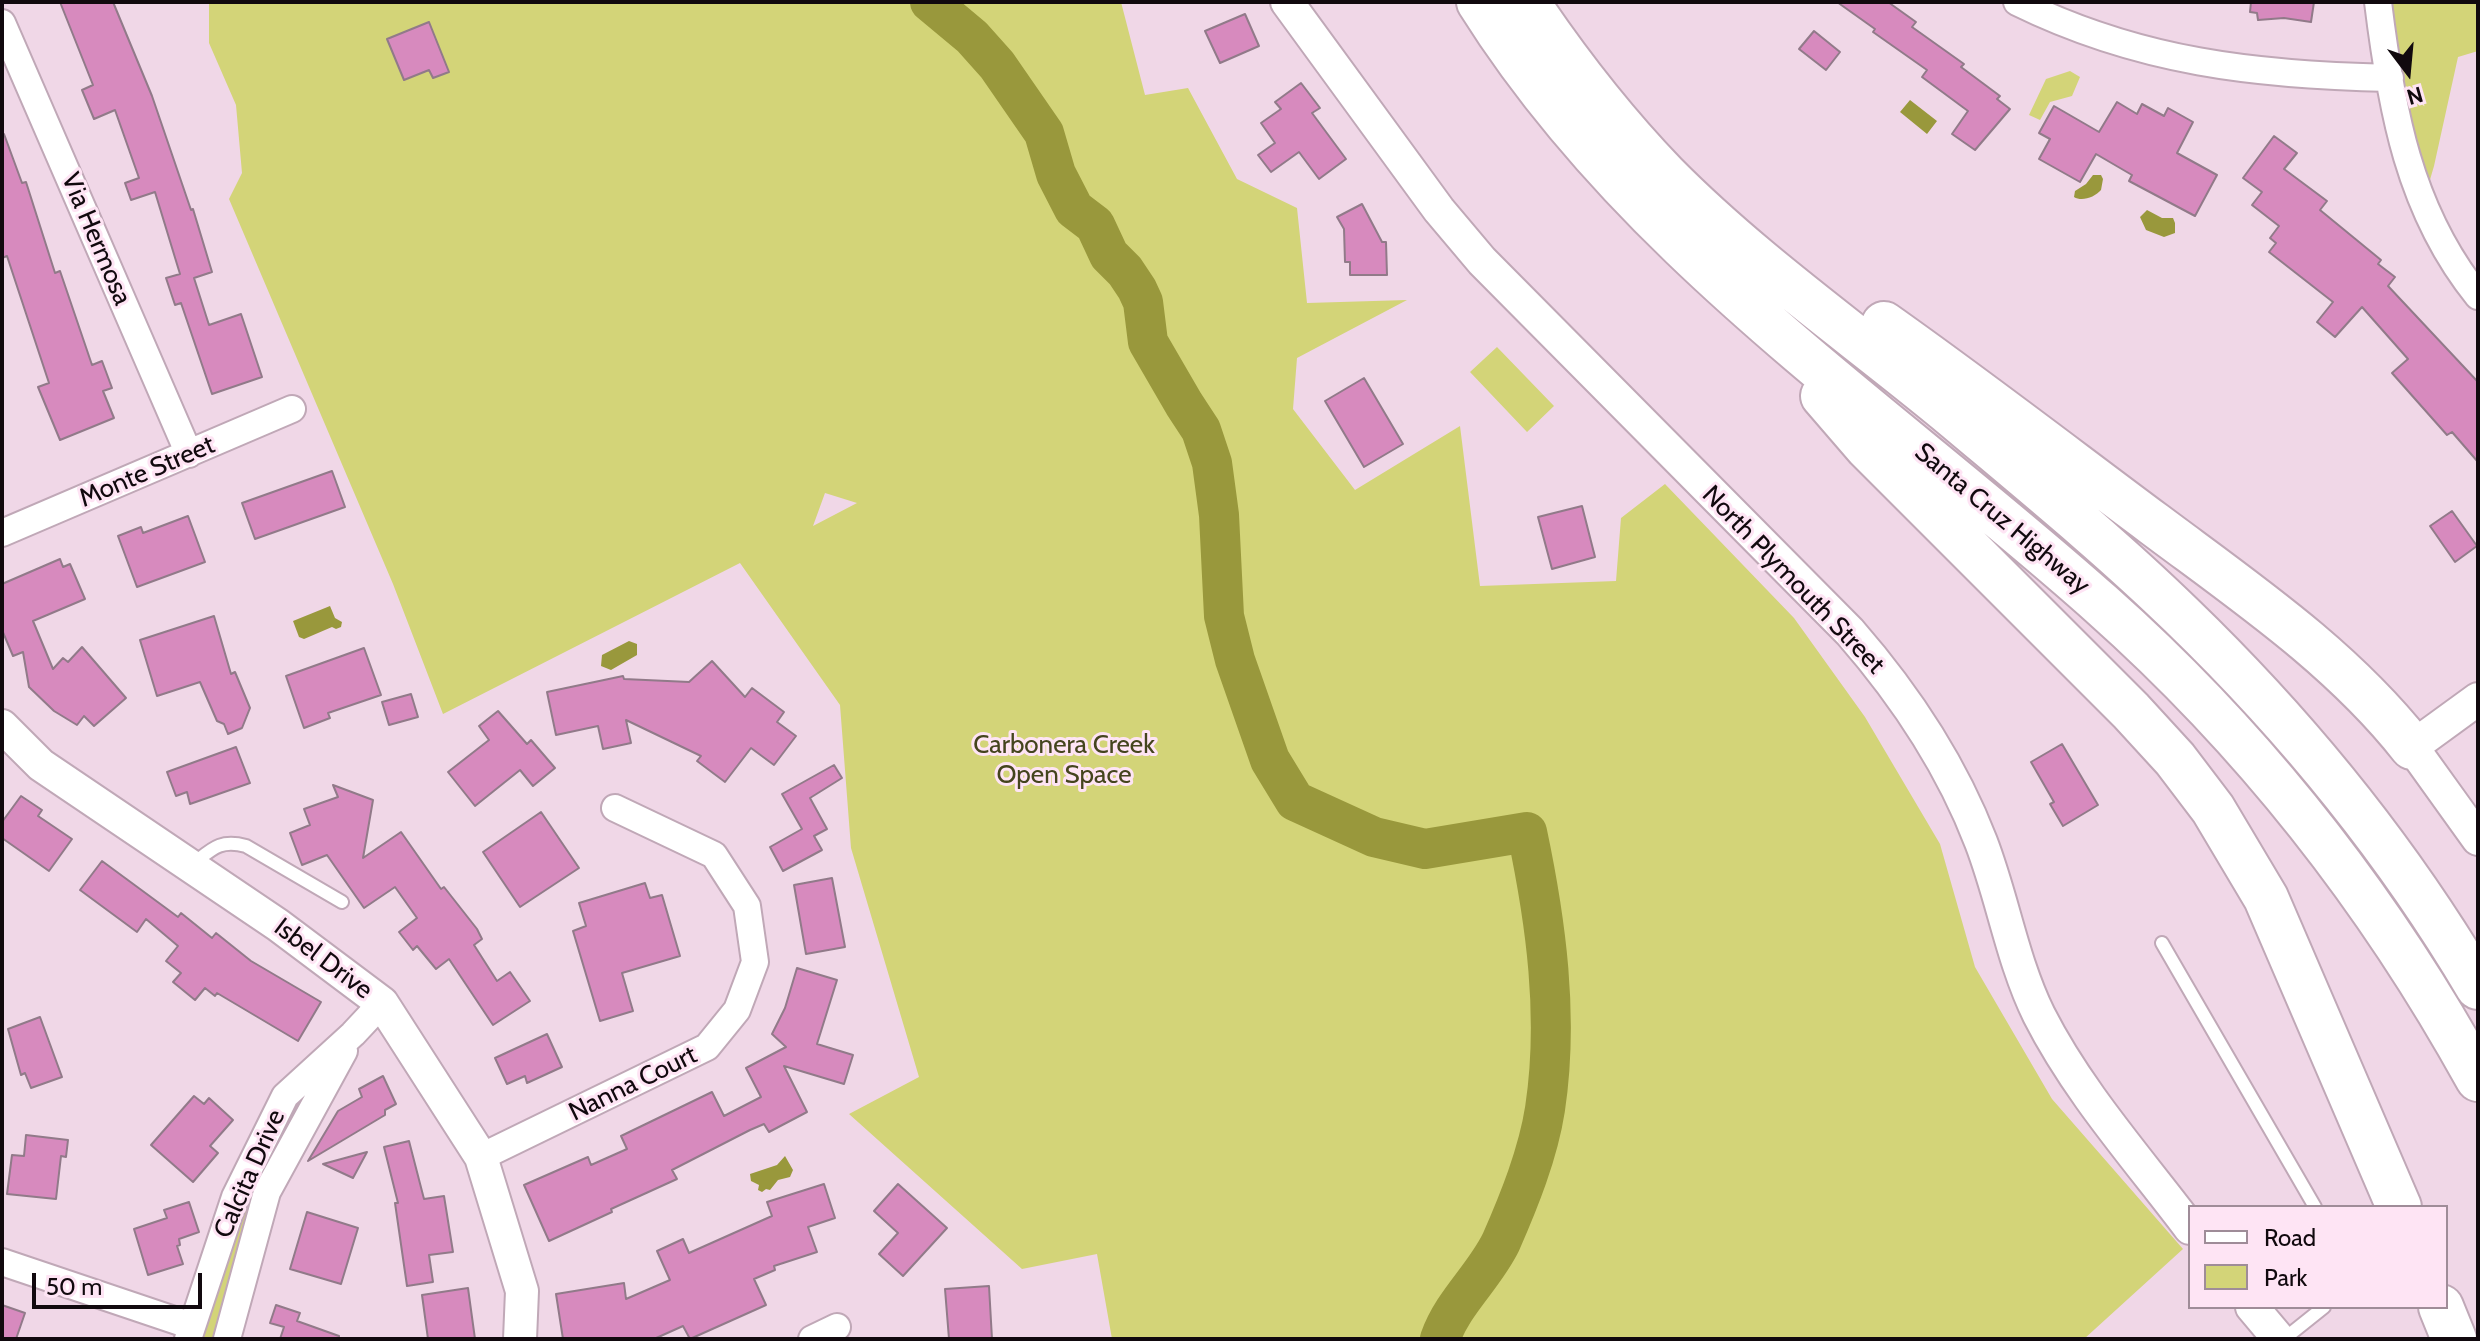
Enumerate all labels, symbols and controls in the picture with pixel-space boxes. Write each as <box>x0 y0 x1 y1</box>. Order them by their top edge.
north arrow <box>2368 32 2448 112</box>
text: N <box>2404 80 2426 111</box>
street label: Via Hermosa <box>54 168 138 310</box>
street label: Monte Street <box>75 429 219 515</box>
street label: Santa Cruz Highway <box>1908 437 2096 601</box>
street label: North Plymouth Street <box>1695 480 1891 680</box>
park label: Carbonera Creek Open Space <box>973 729 1155 790</box>
street label: Isbel Drive <box>268 912 378 1006</box>
street label: Nanna Court <box>564 1040 702 1128</box>
street label: Calcita Drive <box>208 1105 292 1243</box>
legend <box>2188 1205 2448 1309</box>
text: Road <box>2264 1223 2316 1252</box>
scale bar <box>36 1257 206 1307</box>
text: Park <box>2264 1263 2307 1292</box>
text: 50 m <box>46 1272 102 1301</box>

